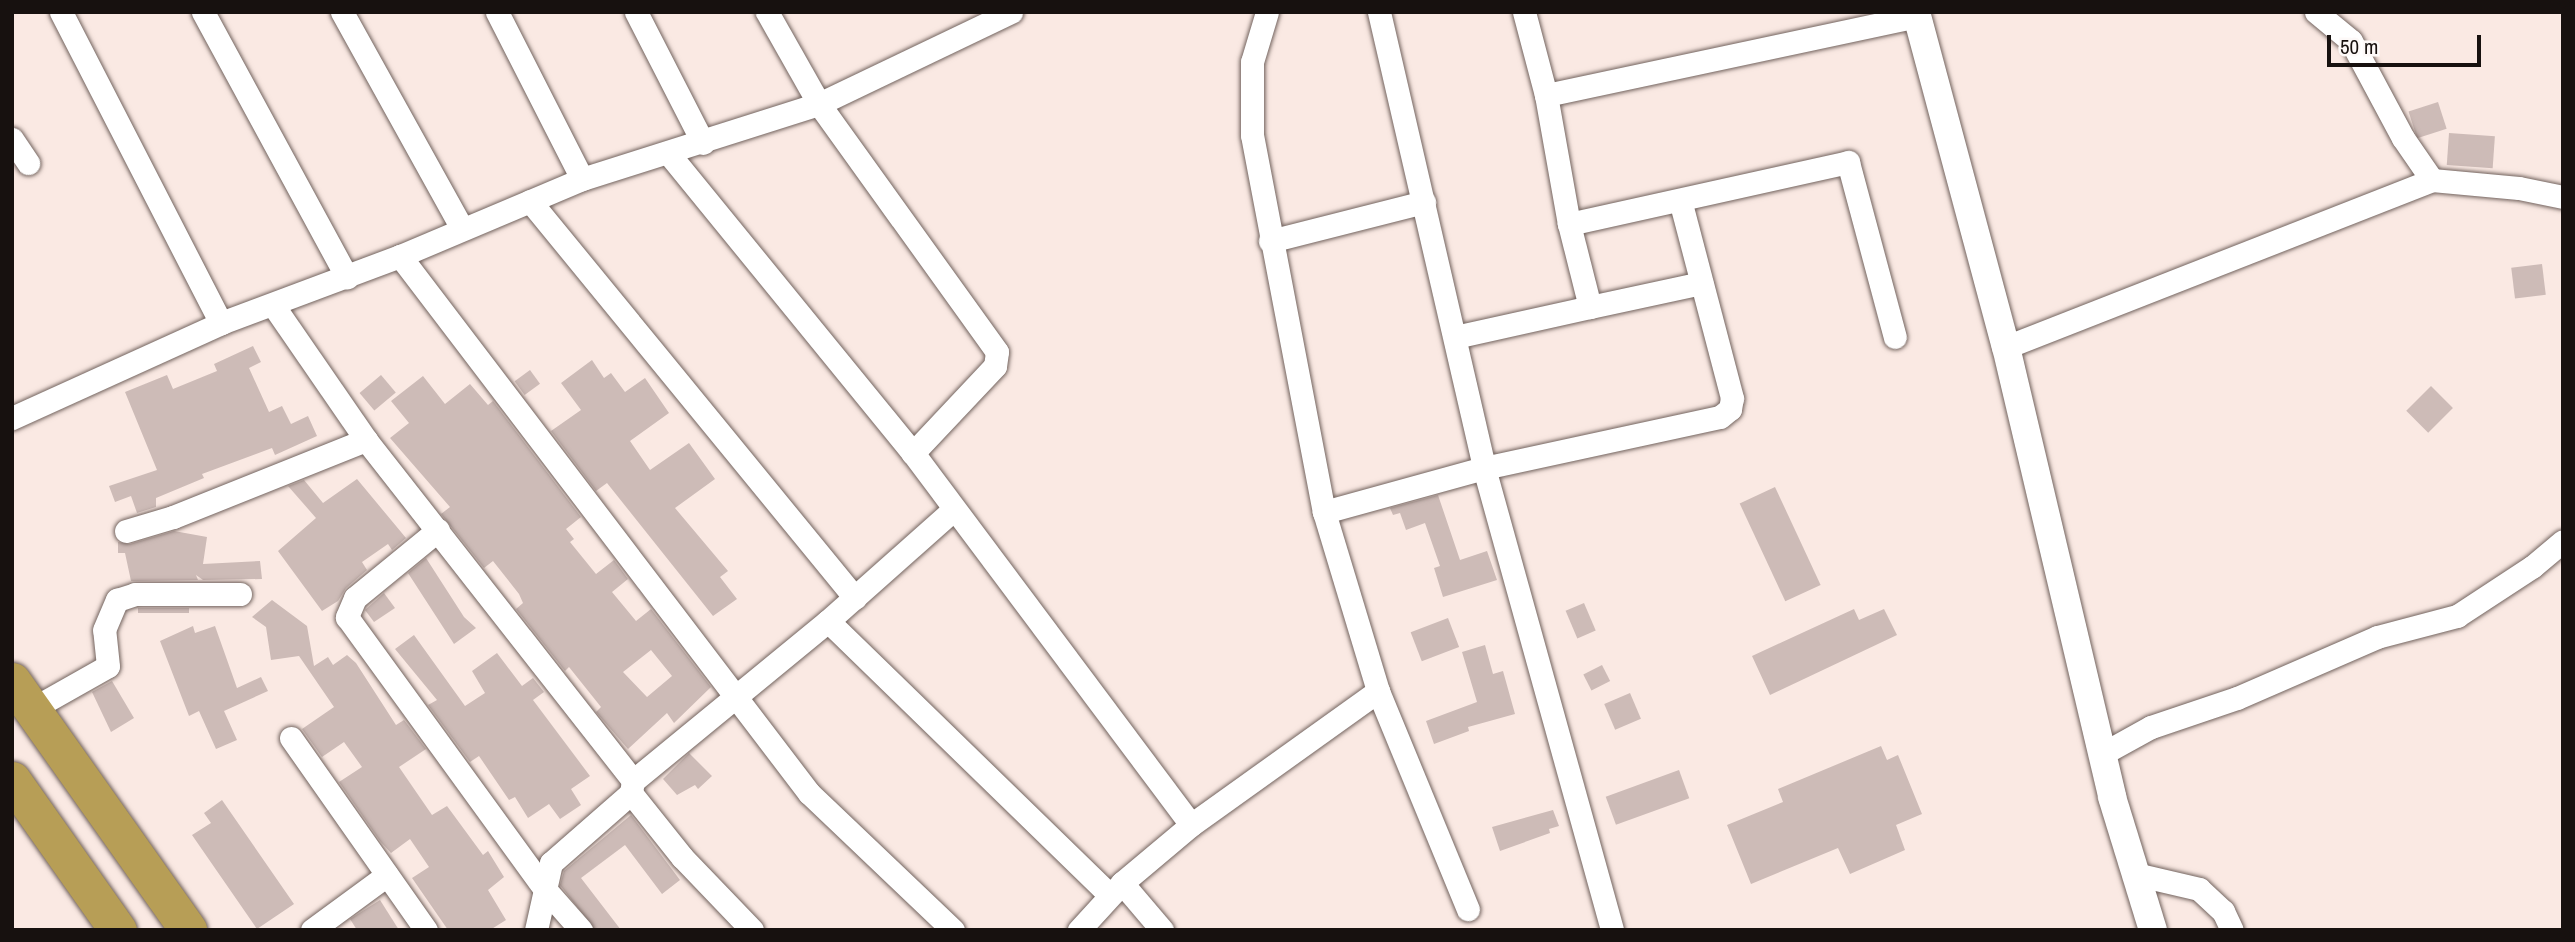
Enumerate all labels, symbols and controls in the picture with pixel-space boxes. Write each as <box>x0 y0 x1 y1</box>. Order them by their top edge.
scale bar <box>2330 21 2484 65</box>
text: 50 m <box>2340 32 2378 61</box>

